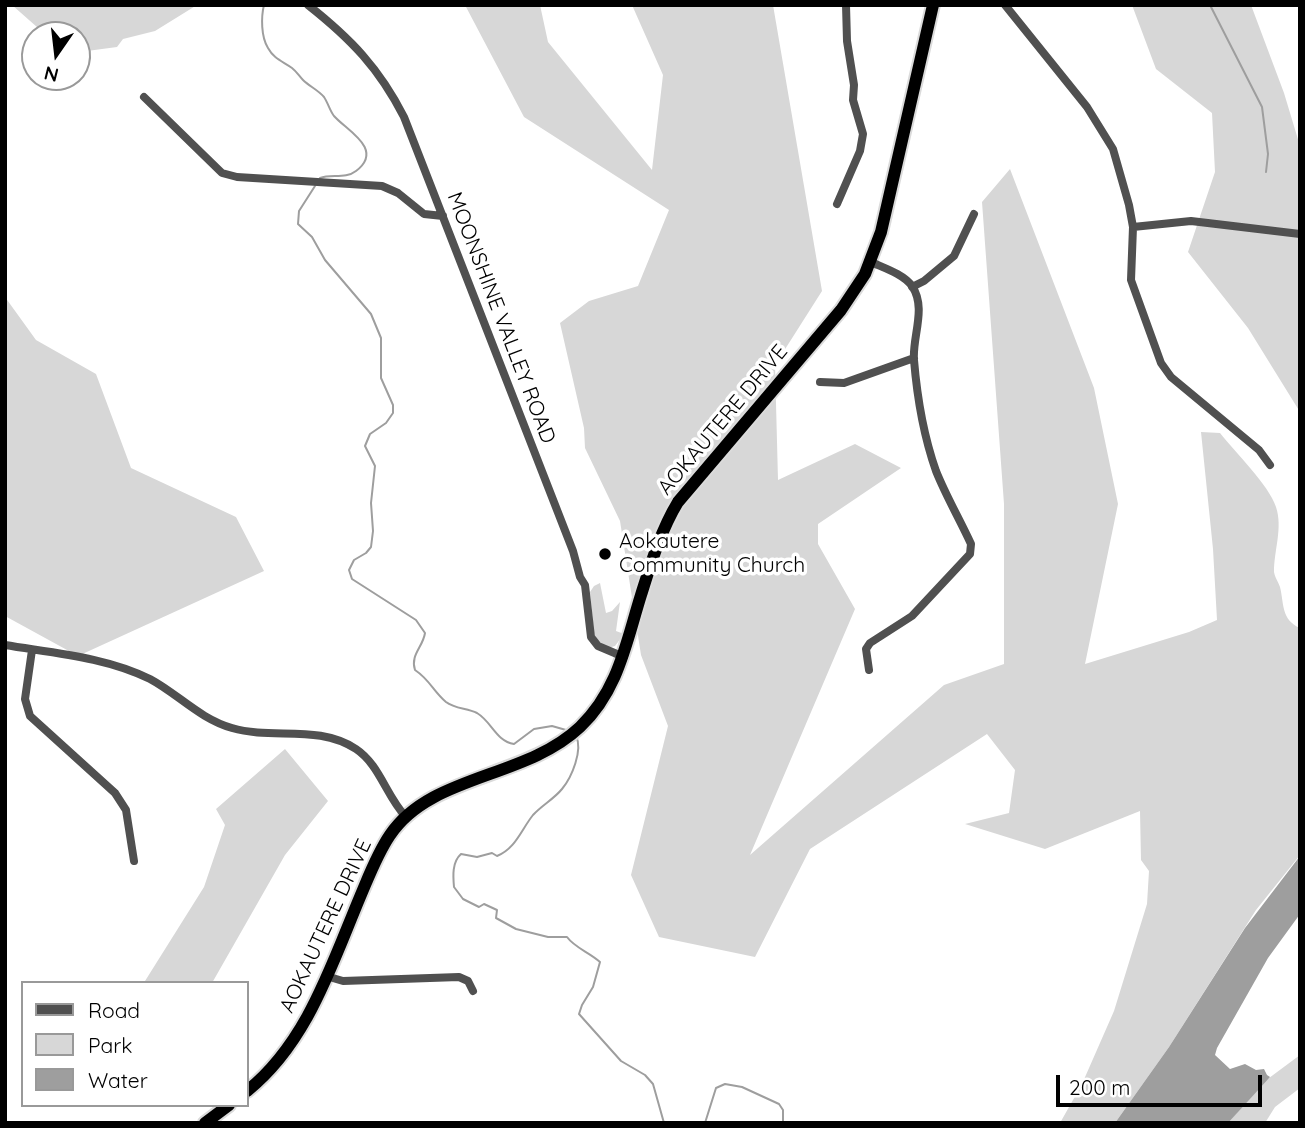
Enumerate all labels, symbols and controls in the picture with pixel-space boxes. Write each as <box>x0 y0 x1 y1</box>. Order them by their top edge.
north arrow <box>21 21 91 91</box>
text: N <box>42 61 61 88</box>
street label: MOONSHINE VALLEY ROAD <box>441 189 561 447</box>
street label: AOKAUTERE DRIVE <box>653 340 793 500</box>
place label: Aokautere Community Church <box>619 529 805 579</box>
marker: Aokautere Community Church <box>597 546 613 562</box>
street label: AOKAUTERE DRIVE <box>275 835 377 1017</box>
legend <box>21 981 248 1107</box>
text: Road <box>88 997 140 1023</box>
text: Park <box>88 1032 132 1058</box>
scale bar <box>1060 1062 1266 1106</box>
text: Water <box>88 1067 148 1093</box>
text: 200 m <box>1069 1074 1131 1100</box>

